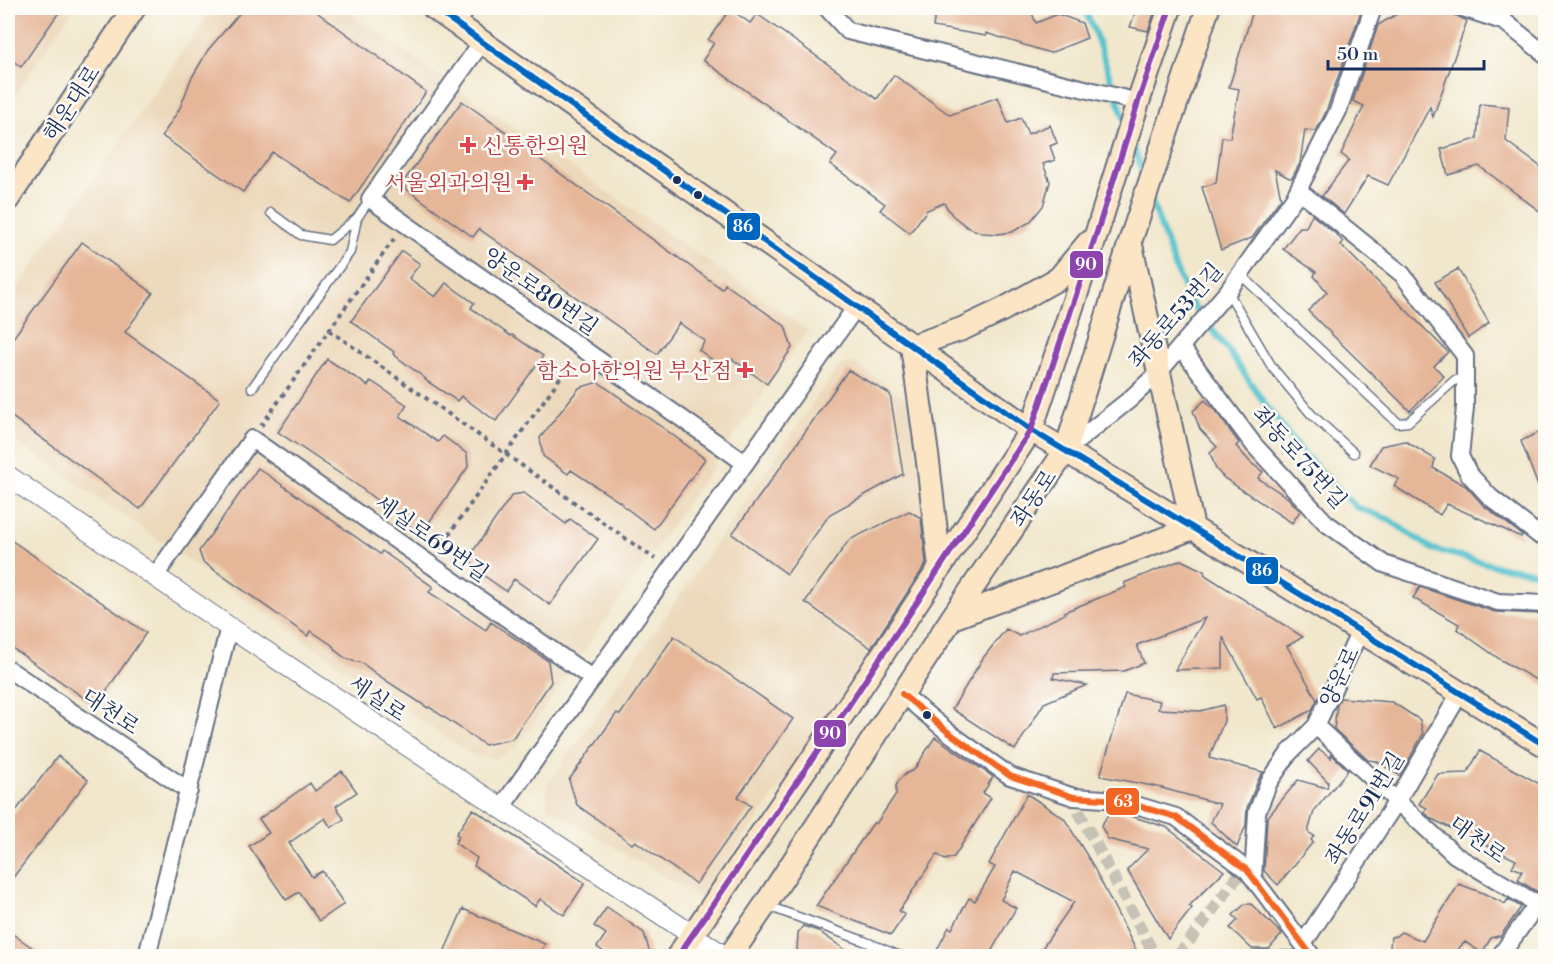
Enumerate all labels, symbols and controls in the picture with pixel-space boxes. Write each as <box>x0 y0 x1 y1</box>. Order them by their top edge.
scale bar <box>1328 33 1484 71</box>
text: 50 m <box>1337 43 1379 66</box>
street label: 해운대로 <box>38 61 107 147</box>
place label: 신통한의원 <box>482 133 588 160</box>
marker: 신통한의원 <box>459 136 477 154</box>
place label: 서울외과의원 <box>384 170 512 197</box>
marker: 서울외과의원 <box>516 173 534 191</box>
unlabelled marker <box>671 174 683 186</box>
unlabelled marker <box>692 189 704 201</box>
line badge: 86 <box>726 212 761 241</box>
text: 86 <box>733 217 753 237</box>
street label: 양운로80번길 <box>477 243 603 342</box>
line badge: 90 <box>1069 250 1104 279</box>
text: 90 <box>1075 255 1097 275</box>
street label: 좌동로53번길 <box>1123 258 1229 374</box>
place label: 함소아한의원 부산점 <box>536 358 732 385</box>
marker: 함소아한의원 부산점 <box>736 361 754 379</box>
street label: 좌동로75번길 <box>1246 401 1352 515</box>
street label: 좌동로 <box>1005 465 1063 533</box>
street label: 세실로69번길 <box>369 490 493 588</box>
line badge: 86 <box>1245 556 1279 585</box>
text: 86 <box>1252 561 1272 581</box>
street label: 양운로 <box>1315 643 1366 712</box>
street label: 세실로 <box>343 670 411 728</box>
street label: 대천로 <box>76 683 144 741</box>
unlabelled marker <box>921 709 933 721</box>
line badge: 90 <box>813 719 847 748</box>
text: 90 <box>819 724 841 744</box>
street label: 좌동로91번길 <box>1320 747 1411 870</box>
line badge: 63 <box>1105 787 1140 816</box>
text: 63 <box>1113 792 1133 812</box>
street label: 대천로 <box>1443 811 1511 870</box>

